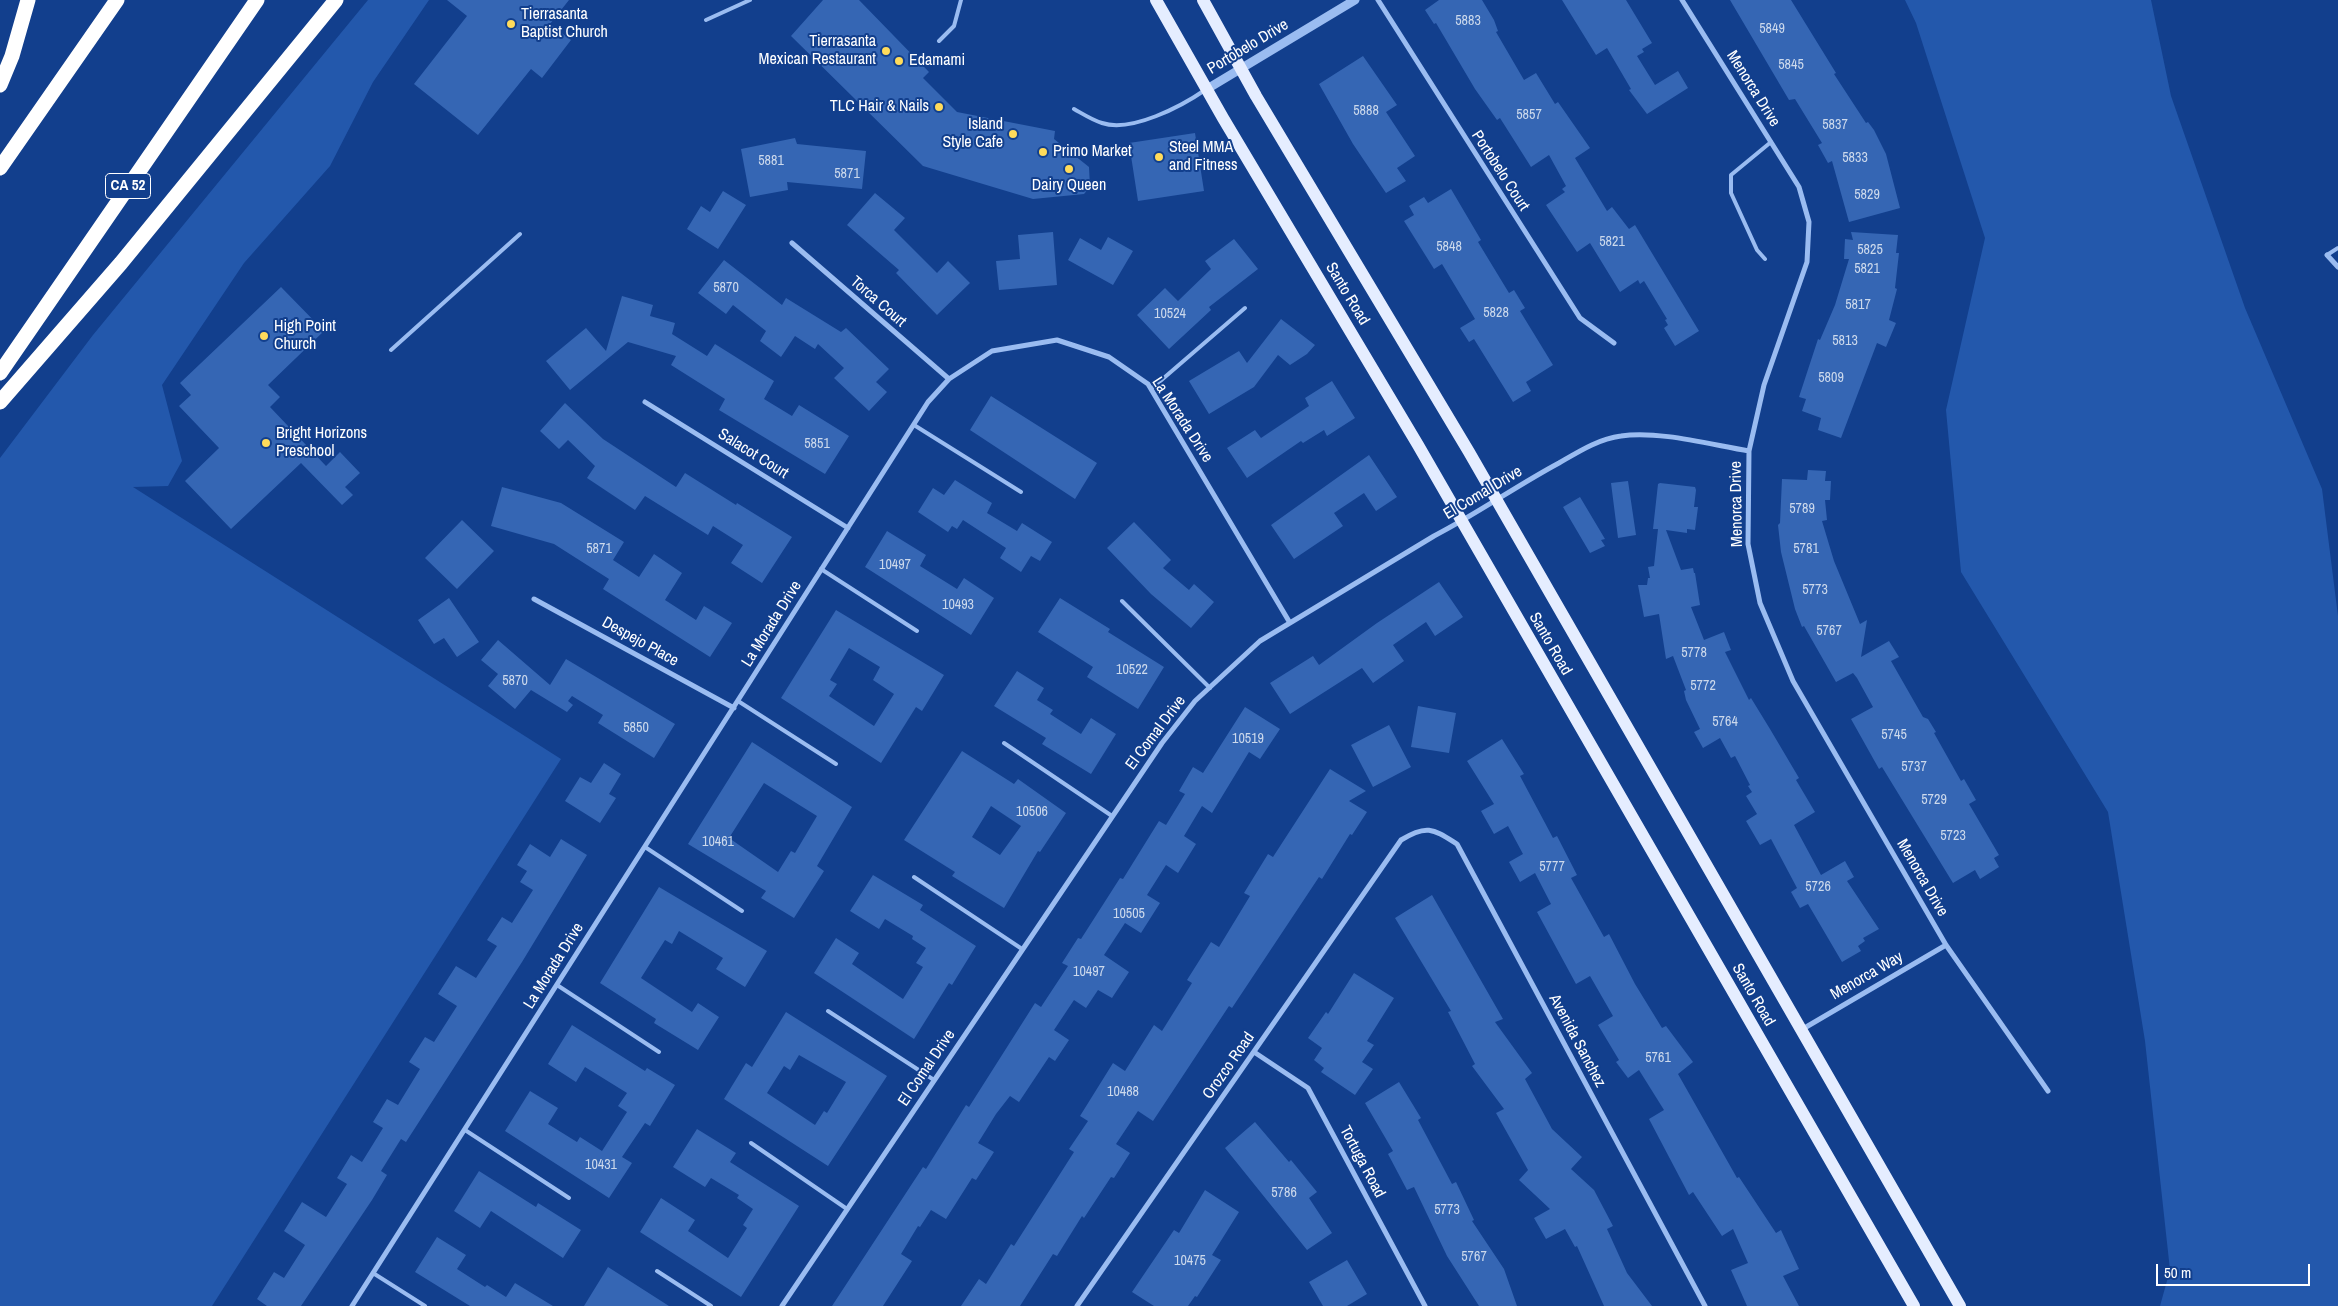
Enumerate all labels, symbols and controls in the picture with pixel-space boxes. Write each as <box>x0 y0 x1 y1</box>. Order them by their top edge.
place label: Tierrasanta Baptist Church <box>521 5 608 43</box>
house number: 5883 <box>1455 13 1481 29</box>
street label: Portobelo Drive <box>1204 15 1292 79</box>
marker: Tierrasanta Baptist Church <box>505 18 517 30</box>
house number: 5849 <box>1759 21 1785 37</box>
place label: Tierrasanta Mexican Restaurant <box>759 32 876 70</box>
marker: Tierrasanta Mexican Restaurant <box>880 45 892 57</box>
street label: Menorca Drive <box>1722 47 1784 131</box>
place label: Edamami <box>909 51 965 71</box>
marker: Edamami <box>893 55 905 67</box>
house number: 5845 <box>1778 57 1804 73</box>
place label: TLC Hair & Nails <box>830 97 929 117</box>
marker: TLC Hair & Nails <box>933 101 945 113</box>
house number: 5888 <box>1353 103 1379 119</box>
house number: 5857 <box>1516 107 1542 123</box>
place label: Island Style Cafe <box>942 115 1003 153</box>
house number: 5837 <box>1822 117 1848 133</box>
street label: Portobelo Court <box>1467 127 1533 215</box>
marker: Island Style Cafe <box>1007 128 1019 140</box>
place label: Steel MMA and Fitness <box>1169 138 1238 176</box>
place label: Primo Market <box>1053 142 1132 162</box>
marker: Primo Market <box>1037 146 1049 158</box>
house number: 5833 <box>1842 150 1868 166</box>
marker: Steel MMA and Fitness <box>1153 151 1165 163</box>
house number: 5881 <box>758 153 784 169</box>
marker: Dairy Queen <box>1063 163 1075 175</box>
house number: 5871 <box>834 166 860 182</box>
road number: CA 52 <box>106 174 150 198</box>
place label: Dairy Queen <box>1032 176 1106 196</box>
house number: 5829 <box>1854 187 1880 203</box>
house number: 5821 <box>1599 234 1625 250</box>
house number: 5848 <box>1436 239 1462 255</box>
house number: 5825 <box>1857 242 1883 258</box>
street label: Santo Road <box>1321 259 1373 329</box>
house number: 5821 <box>1854 261 1880 277</box>
street label: Torca Court <box>846 273 910 331</box>
house number: 5870 <box>713 280 739 296</box>
house number: 5817 <box>1845 297 1871 313</box>
house number: 5828 <box>1483 305 1509 321</box>
house number: 10524 <box>1154 306 1186 322</box>
place label: High Point Church <box>274 317 336 355</box>
marker: High Point Church <box>258 330 270 342</box>
house number: 5813 <box>1832 333 1858 349</box>
house number: 5809 <box>1818 370 1844 386</box>
street label: La Morada Drive <box>1147 374 1217 466</box>
place label: Bright Horizons Preschool <box>276 424 367 462</box>
street label: Salacot Court <box>714 425 792 483</box>
house number: 5851 <box>804 436 830 452</box>
marker: Bright Horizons Preschool <box>260 437 272 449</box>
street label: Menorca Drive <box>1727 461 1747 547</box>
street label: El Comal Drive <box>1440 462 1526 524</box>
house number: 5789 <box>1789 501 1815 517</box>
house number: 5871 <box>586 541 612 557</box>
house number: 5781 <box>1793 541 1819 557</box>
house number: 10497 <box>879 557 911 573</box>
street label: La Morada Drive <box>738 577 806 671</box>
house number: 5773 <box>1802 582 1828 598</box>
house number: 10493 <box>942 597 974 613</box>
street label: Santo Road <box>1524 609 1576 679</box>
street label: Despejo Place <box>598 613 682 671</box>
house number: 5767 <box>1816 623 1842 639</box>
house number: 5778 <box>1681 645 1707 661</box>
house number: 10522 <box>1116 662 1148 678</box>
house number: 5870 <box>502 673 528 689</box>
house number: 5772 <box>1690 678 1716 694</box>
street label: El Comal Drive <box>1122 692 1190 774</box>
house number: 5764 <box>1712 714 1738 730</box>
house number: 5850 <box>623 720 649 736</box>
house number: 5745 <box>1881 727 1907 743</box>
house number: 10519 <box>1232 731 1264 747</box>
house number: 5737 <box>1901 759 1927 775</box>
house number: 5729 <box>1921 792 1947 808</box>
house number: 10506 <box>1016 804 1048 820</box>
house number: 5723 <box>1940 828 1966 844</box>
house number: 10461 <box>702 834 734 850</box>
street label: Menorca Drive <box>1892 836 1952 920</box>
house number: 5777 <box>1539 859 1565 875</box>
house number: 5726 <box>1805 879 1831 895</box>
house number: 10505 <box>1113 906 1145 922</box>
street label: La Morada Drive <box>520 919 588 1013</box>
street label: Menorca Way <box>1827 948 1907 1004</box>
street label: Santo Road <box>1727 960 1779 1030</box>
house number: 10497 <box>1073 964 1105 980</box>
street label: Avenida Sanchez <box>1544 991 1610 1091</box>
street label: El Comal Drive <box>894 1026 960 1110</box>
street label: Orozco Road <box>1199 1029 1259 1103</box>
house number: 5761 <box>1645 1050 1671 1066</box>
house number: 10488 <box>1107 1084 1139 1100</box>
street label: Tortuga Road <box>1335 1123 1389 1201</box>
house number: 10431 <box>585 1157 617 1173</box>
house number: 5786 <box>1271 1185 1297 1201</box>
house number: 5773 <box>1434 1202 1460 1218</box>
house number: 5767 <box>1461 1249 1487 1265</box>
house number: 10475 <box>1174 1253 1206 1269</box>
scale bar <box>2158 1254 2312 1286</box>
text: 50 m <box>2164 1262 2191 1283</box>

